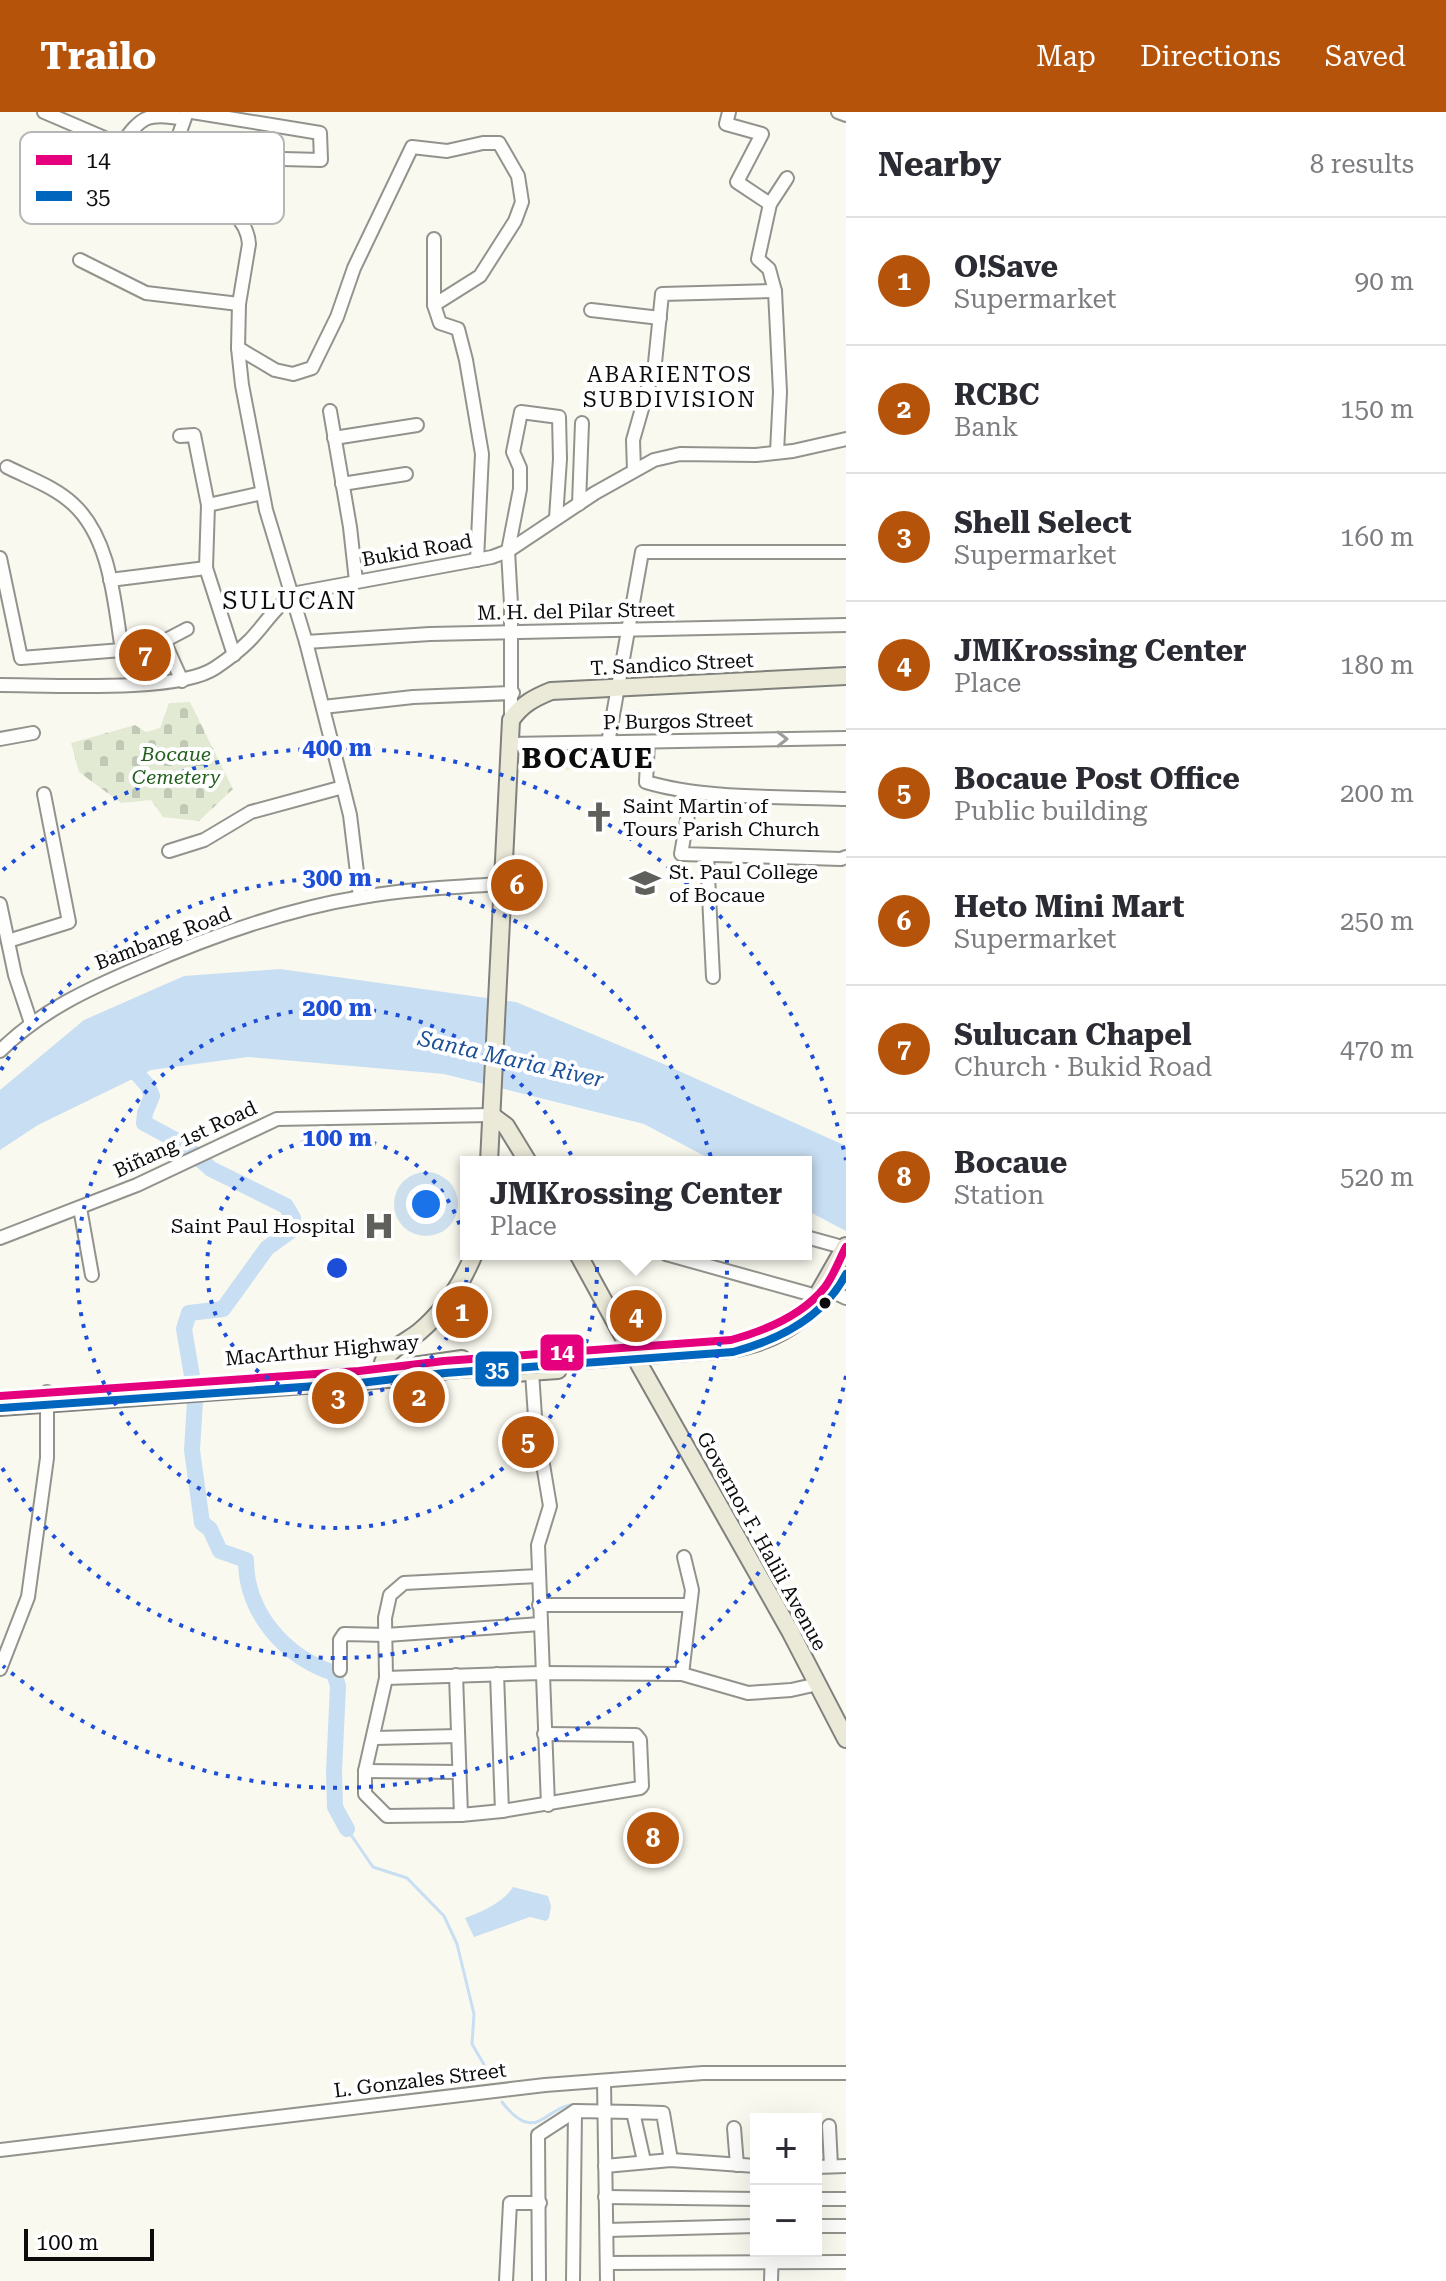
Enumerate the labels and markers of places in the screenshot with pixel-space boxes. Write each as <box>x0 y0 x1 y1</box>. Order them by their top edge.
pin: 7 <box>119 625 171 685</box>
place label: Saint Martin of Tours Parish Church <box>623 794 820 841</box>
church icon: Saint Martin of Tours Parish Church <box>582 800 616 834</box>
pin: 6 <box>491 855 543 915</box>
place label: St. Paul College of Bocaue <box>669 860 818 907</box>
school or university icon: St. Paul College of Bocaue <box>628 866 662 900</box>
hospital icon: Saint Paul Hospital <box>362 1209 396 1243</box>
place label: Saint Paul Hospital <box>171 1214 355 1238</box>
centre of rings <box>323 1254 351 1282</box>
pin: 1 <box>436 1282 488 1342</box>
pin: 4 <box>610 1286 662 1346</box>
unlabelled marker <box>817 1295 833 1311</box>
pin: 2 <box>393 1367 445 1427</box>
pin: 3 <box>312 1368 364 1428</box>
pin: 5 <box>502 1412 554 1472</box>
pin: 8 <box>627 1808 679 1868</box>

